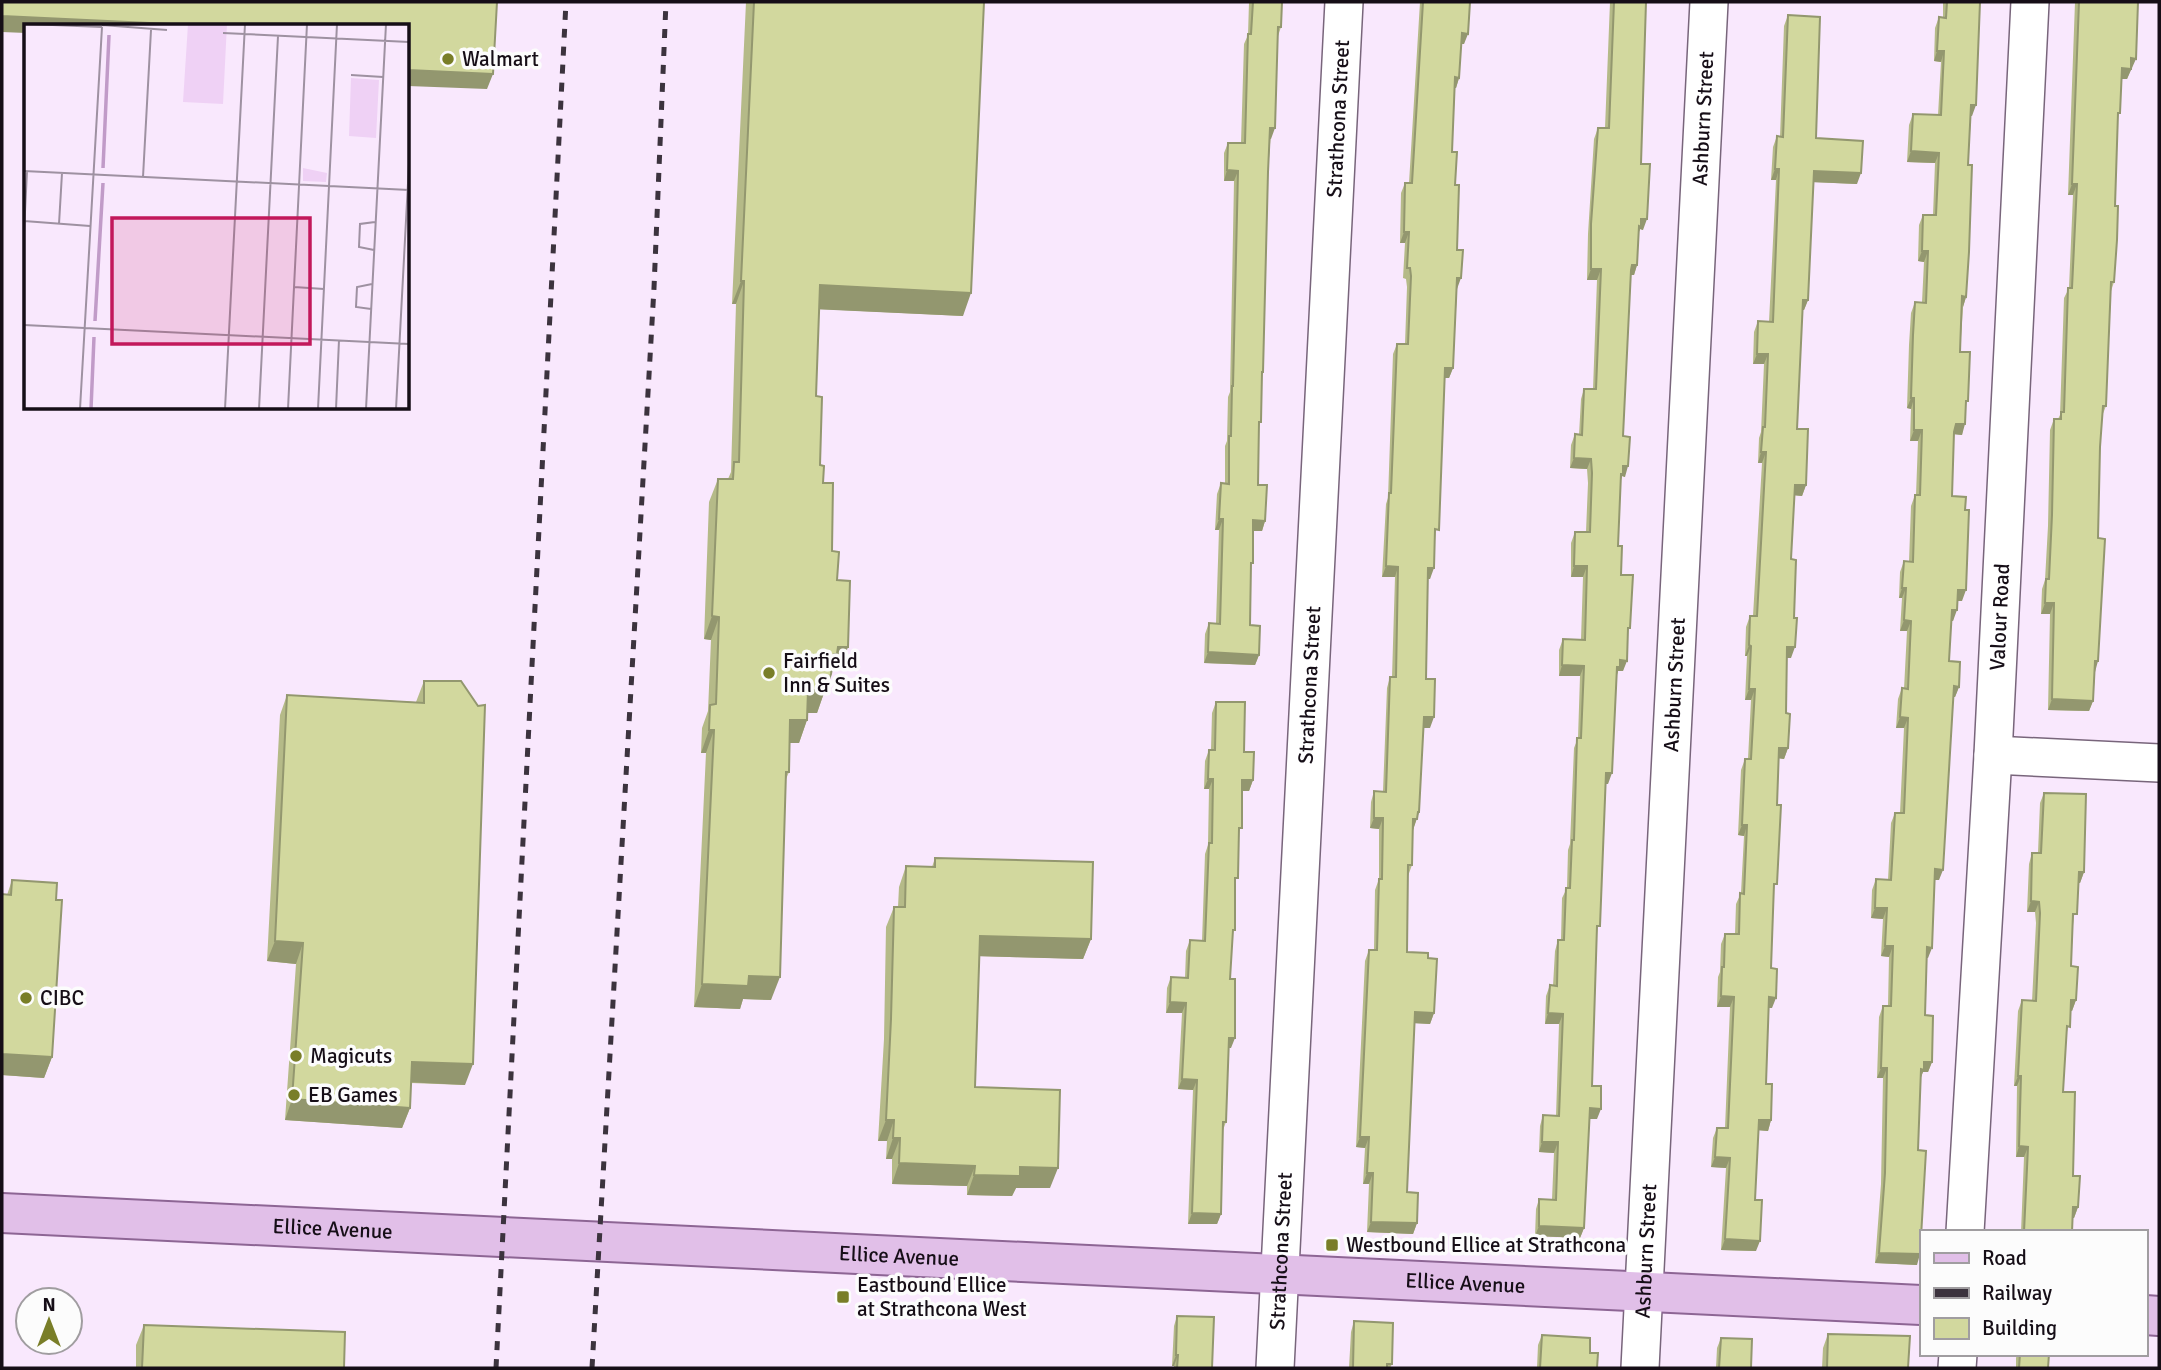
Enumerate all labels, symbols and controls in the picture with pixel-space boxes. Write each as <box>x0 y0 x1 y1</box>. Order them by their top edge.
inset map <box>24 24 410 410</box>
street label: Strathcona Street <box>1321 39 1355 198</box>
place label: Walmart <box>462 46 539 72</box>
marker: Walmart <box>440 51 456 67</box>
street label: Ashburn Street <box>1687 51 1719 186</box>
street label: Valour Road <box>1984 563 2015 671</box>
street label: Strathcona Street <box>1293 605 1326 764</box>
street label: Ashburn Street <box>1658 617 1691 753</box>
place label: Fairfield Inn & Suites <box>783 648 890 698</box>
marker: Fairfield Inn & Suites <box>761 665 777 681</box>
place label: CIBC <box>40 985 84 1011</box>
marker: CIBC <box>18 990 34 1006</box>
place label: Magicuts <box>310 1043 392 1069</box>
marker: Magicuts <box>288 1048 304 1064</box>
place label: EB Games <box>308 1082 398 1108</box>
marker: EB Games <box>286 1087 302 1103</box>
street label: Strathcona Street <box>1264 1172 1298 1331</box>
street label: Ashburn Street <box>1630 1183 1662 1319</box>
street label: Ellice Avenue <box>272 1213 393 1245</box>
legend <box>1920 1230 2147 1356</box>
place label: Westbound Ellice at Strathcona <box>1346 1232 1626 1258</box>
marker: Westbound Ellice at Strathcona <box>1324 1237 1340 1253</box>
street label: Ellice Avenue <box>838 1240 960 1272</box>
text: Road <box>1982 1245 2027 1271</box>
street label: Ellice Avenue <box>1405 1267 1526 1299</box>
place label: Eastbound Ellice at Strathcona West <box>857 1272 1027 1322</box>
text: Railway <box>1982 1280 2052 1306</box>
north arrow <box>14 1286 84 1356</box>
marker: Eastbound Ellice at Strathcona West <box>835 1289 851 1305</box>
text: N <box>42 1293 56 1317</box>
text: Building <box>1982 1315 2057 1341</box>

